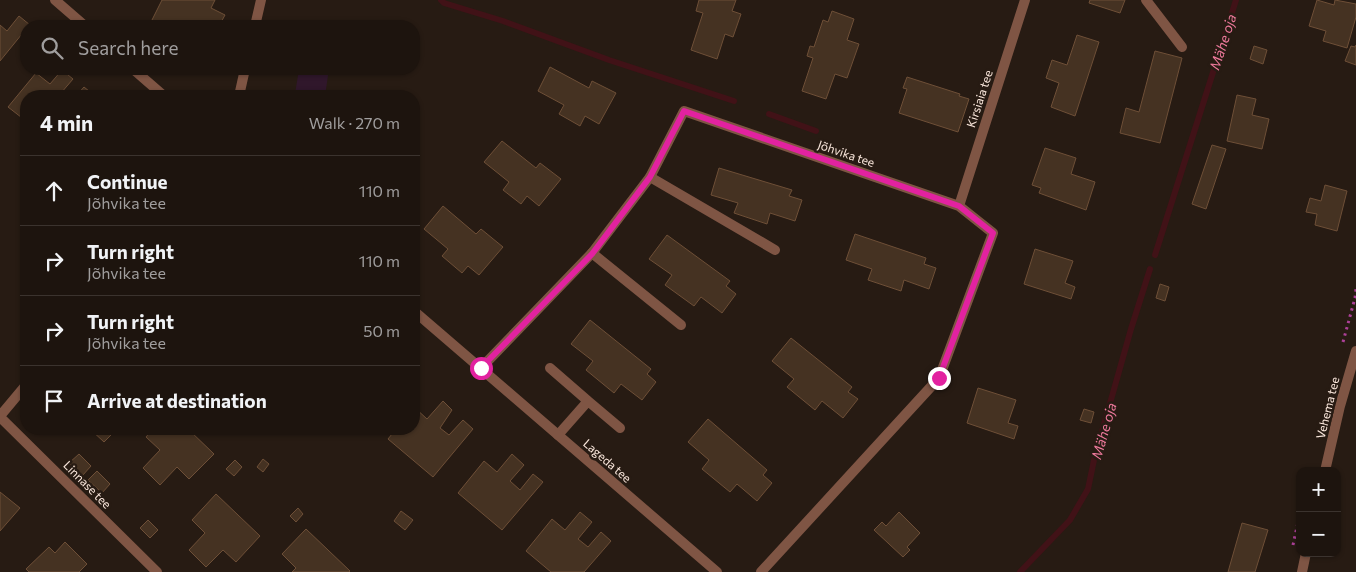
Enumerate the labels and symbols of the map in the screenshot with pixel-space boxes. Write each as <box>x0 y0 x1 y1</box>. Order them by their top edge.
water label: Mähe oja <box>1205 12 1240 72</box>
street label: Kirsiaia tee <box>963 68 995 129</box>
street label: Jõhvika tee <box>816 137 877 170</box>
route start <box>470 357 493 380</box>
route end <box>928 367 951 390</box>
street label: Vehema tee <box>1313 375 1342 440</box>
water label: Mähe oja <box>1087 401 1120 461</box>
street label: Lageda tee <box>581 436 634 485</box>
street label: Linnase tee <box>61 458 114 511</box>

